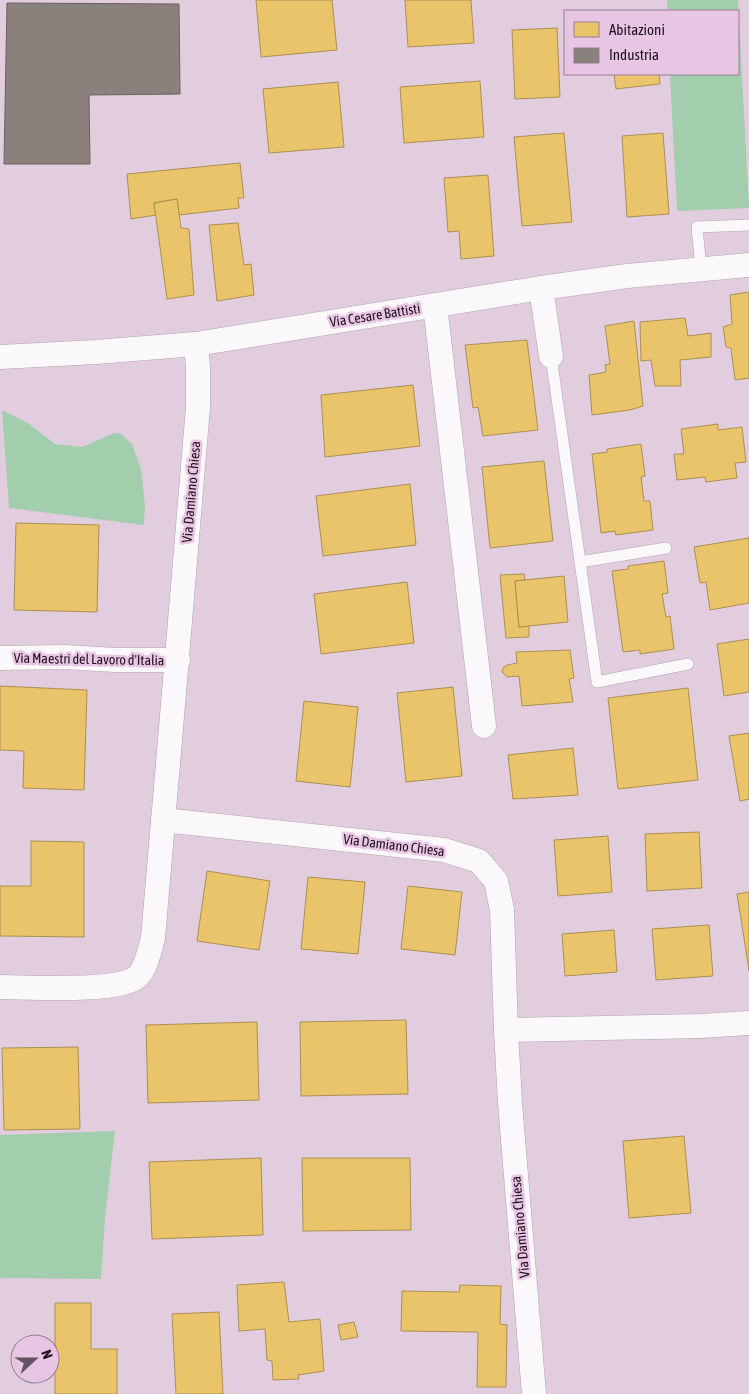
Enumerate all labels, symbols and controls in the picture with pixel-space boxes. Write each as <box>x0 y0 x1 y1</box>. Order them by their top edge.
legend <box>564 10 739 75</box>
text: Abitazioni <box>609 21 665 38</box>
text: Industria <box>609 46 659 63</box>
street label: Via Cesare Battisti <box>328 300 422 330</box>
street label: Via Damiano Chiesa <box>179 440 203 544</box>
street label: Via Maestri del Lavoro d'Italia <box>13 650 165 668</box>
street label: Via Damiano Chiesa <box>342 831 446 859</box>
street label: Via Damiano Chiesa <box>508 1175 532 1279</box>
north arrow <box>10 1334 60 1384</box>
text: N <box>38 1348 56 1361</box>

